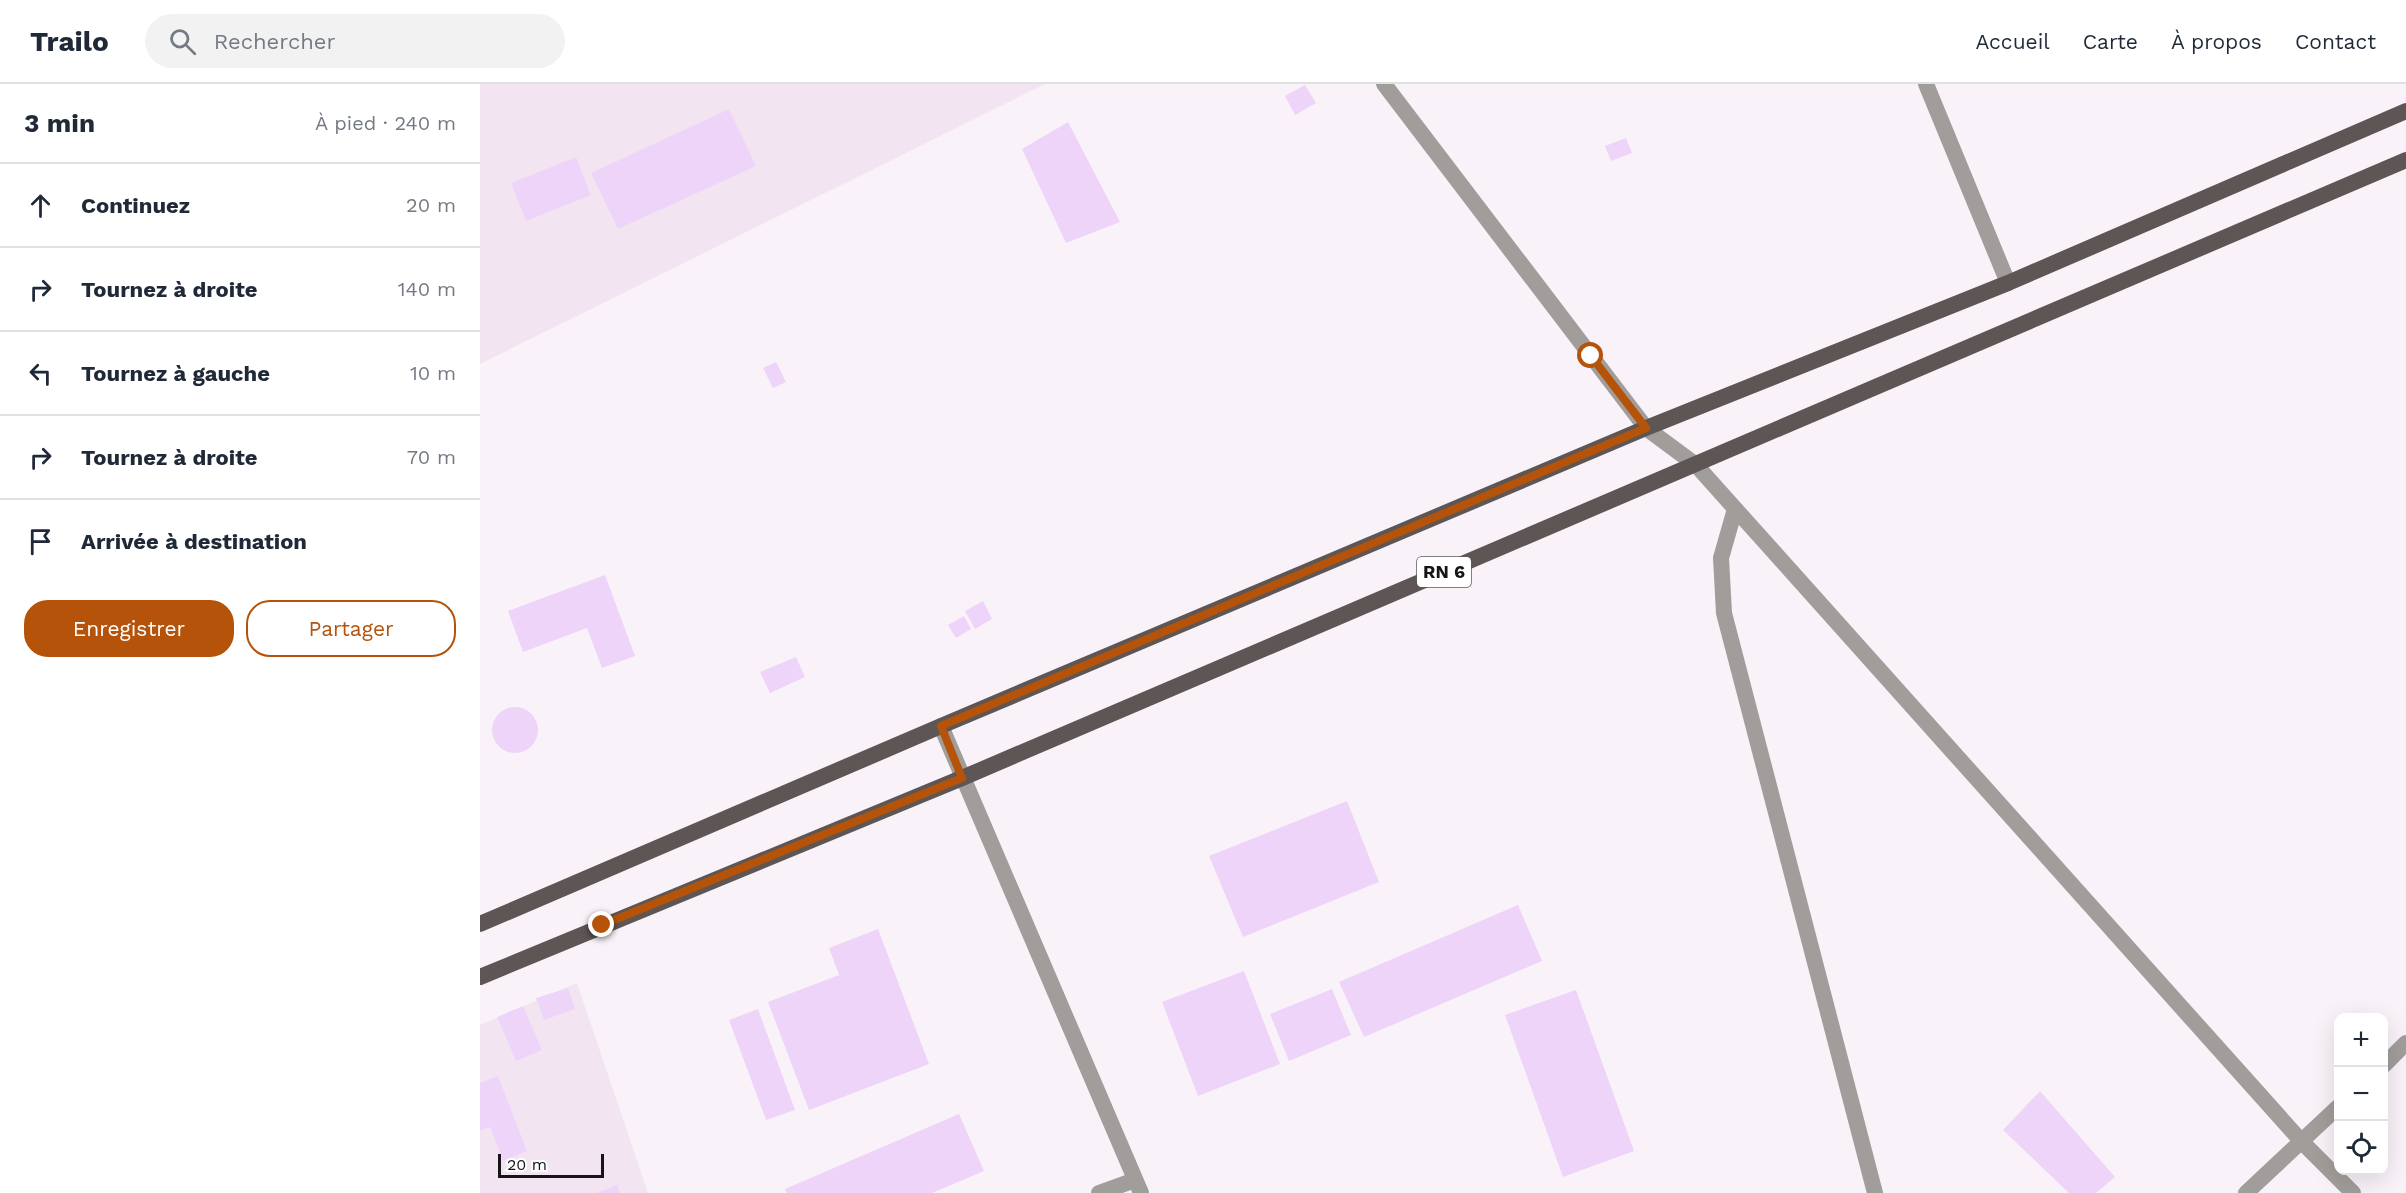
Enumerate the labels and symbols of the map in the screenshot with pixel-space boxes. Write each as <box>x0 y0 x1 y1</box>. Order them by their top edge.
route start <box>1577 342 1603 368</box>
road number: RN 6 <box>1417 557 1471 587</box>
route end <box>588 911 614 937</box>
scale bar <box>498 1151 604 1178</box>

